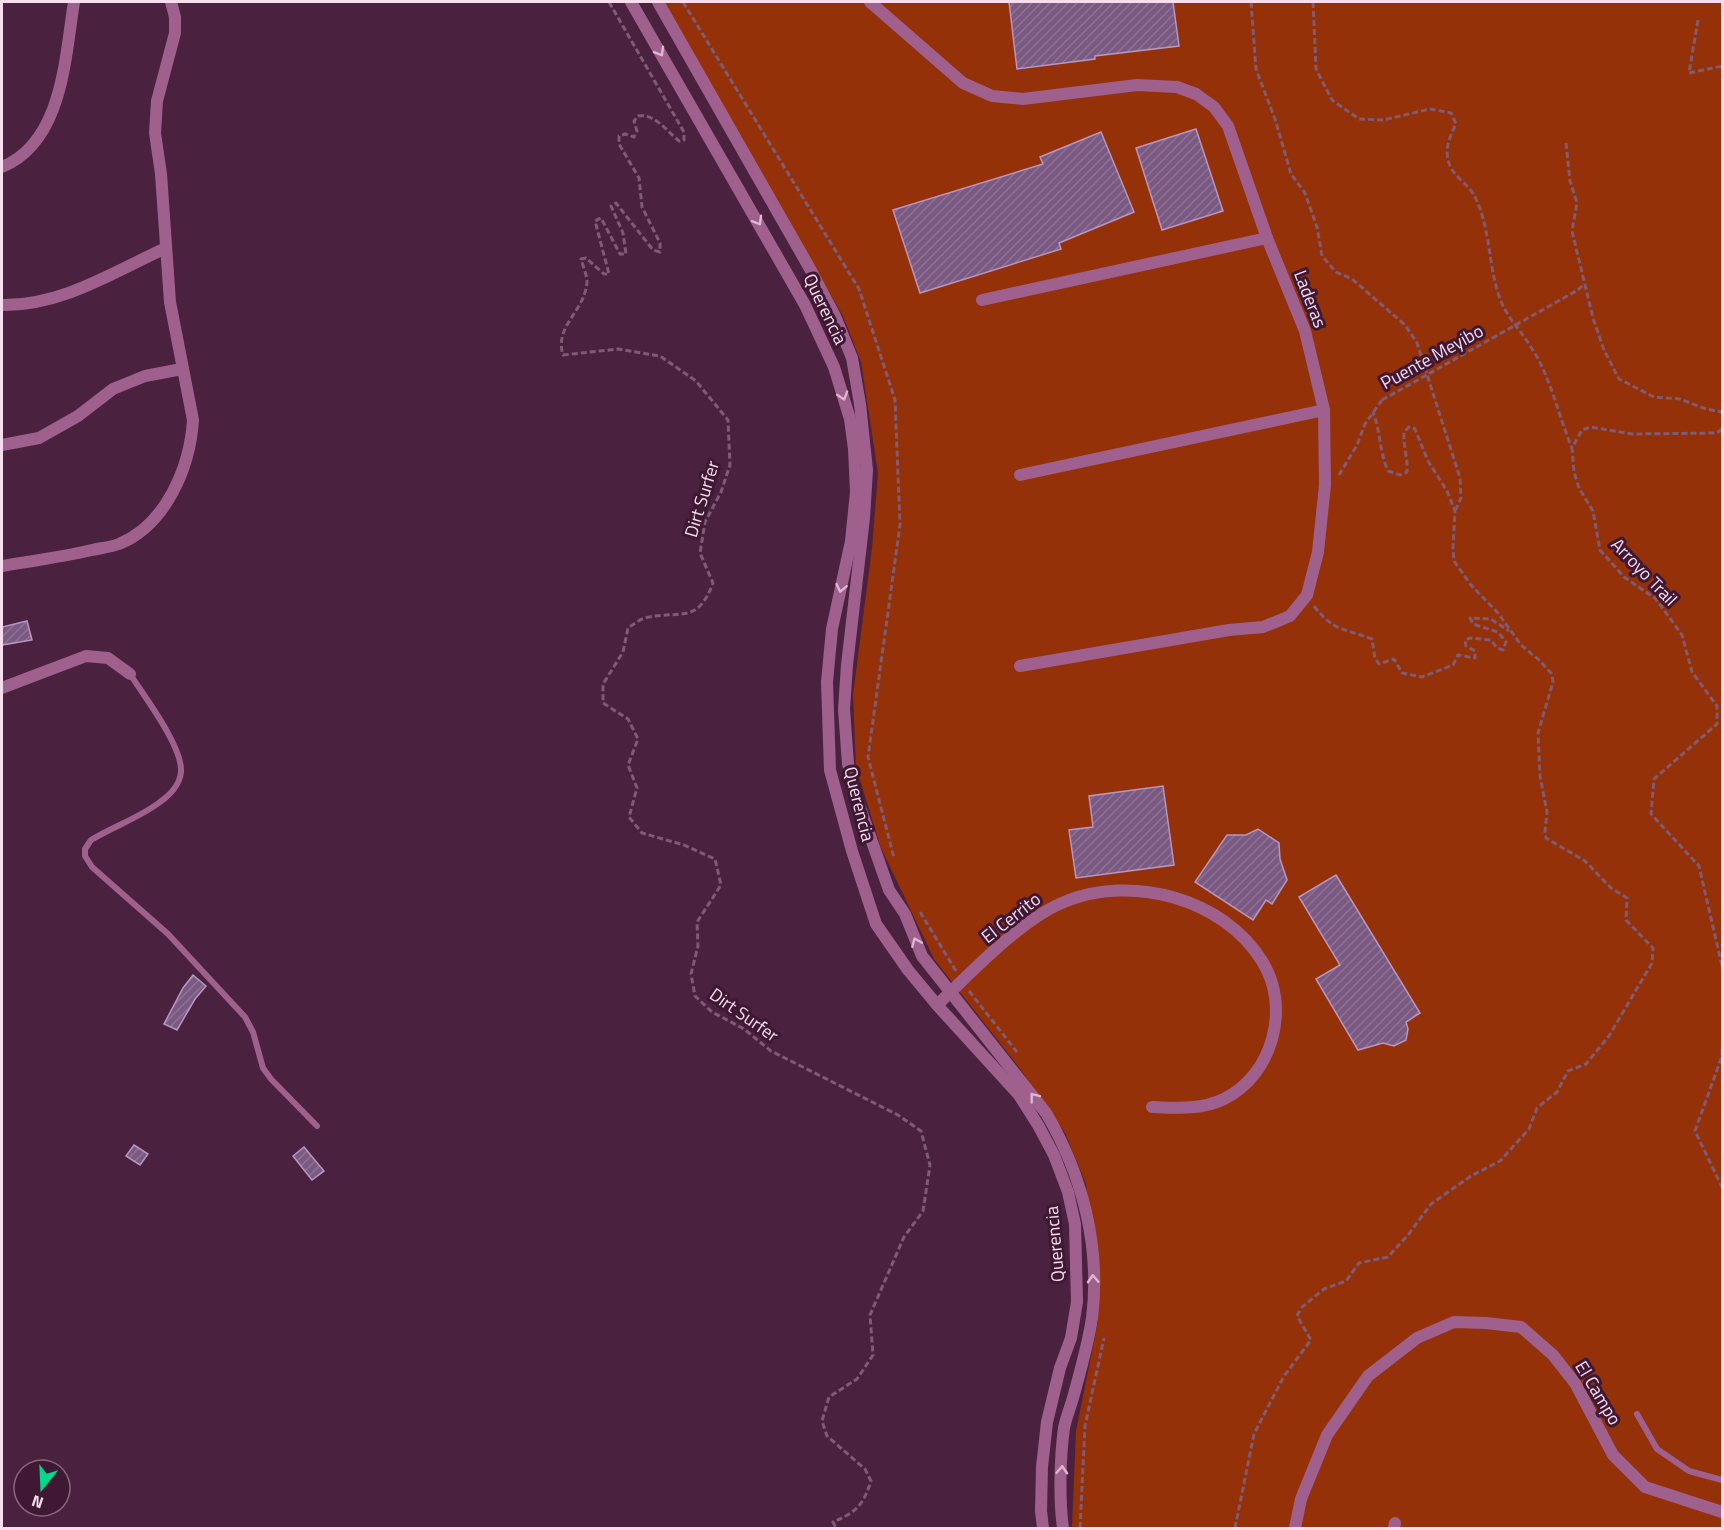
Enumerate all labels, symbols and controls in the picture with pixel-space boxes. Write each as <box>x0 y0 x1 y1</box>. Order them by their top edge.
one-way arrow <box>653 46 665 56</box>
one-way arrow <box>750 215 762 225</box>
street label: Laderas <box>1287 266 1334 332</box>
street label: Querencia <box>797 269 854 349</box>
street label: Puente Meyibo <box>1375 317 1488 396</box>
one-way arrow <box>836 390 848 401</box>
street label: Dirt Surfer <box>677 457 726 540</box>
street label: Arroyo Trail <box>1605 531 1684 612</box>
one-way arrow <box>835 583 848 593</box>
street label: Querencia <box>837 764 882 844</box>
street label: El Cerrito <box>975 886 1046 949</box>
one-way arrow <box>911 937 923 948</box>
street label: Dirt Surfer <box>704 981 784 1048</box>
one-way arrow <box>1030 1093 1041 1104</box>
street label: Querencia <box>1038 1205 1071 1283</box>
one-way arrow <box>1087 1274 1100 1283</box>
street label: El Campo <box>1569 1355 1628 1430</box>
north arrow <box>12 1458 72 1518</box>
one-way arrow <box>1056 1466 1069 1475</box>
text: N <box>28 1489 46 1515</box>

